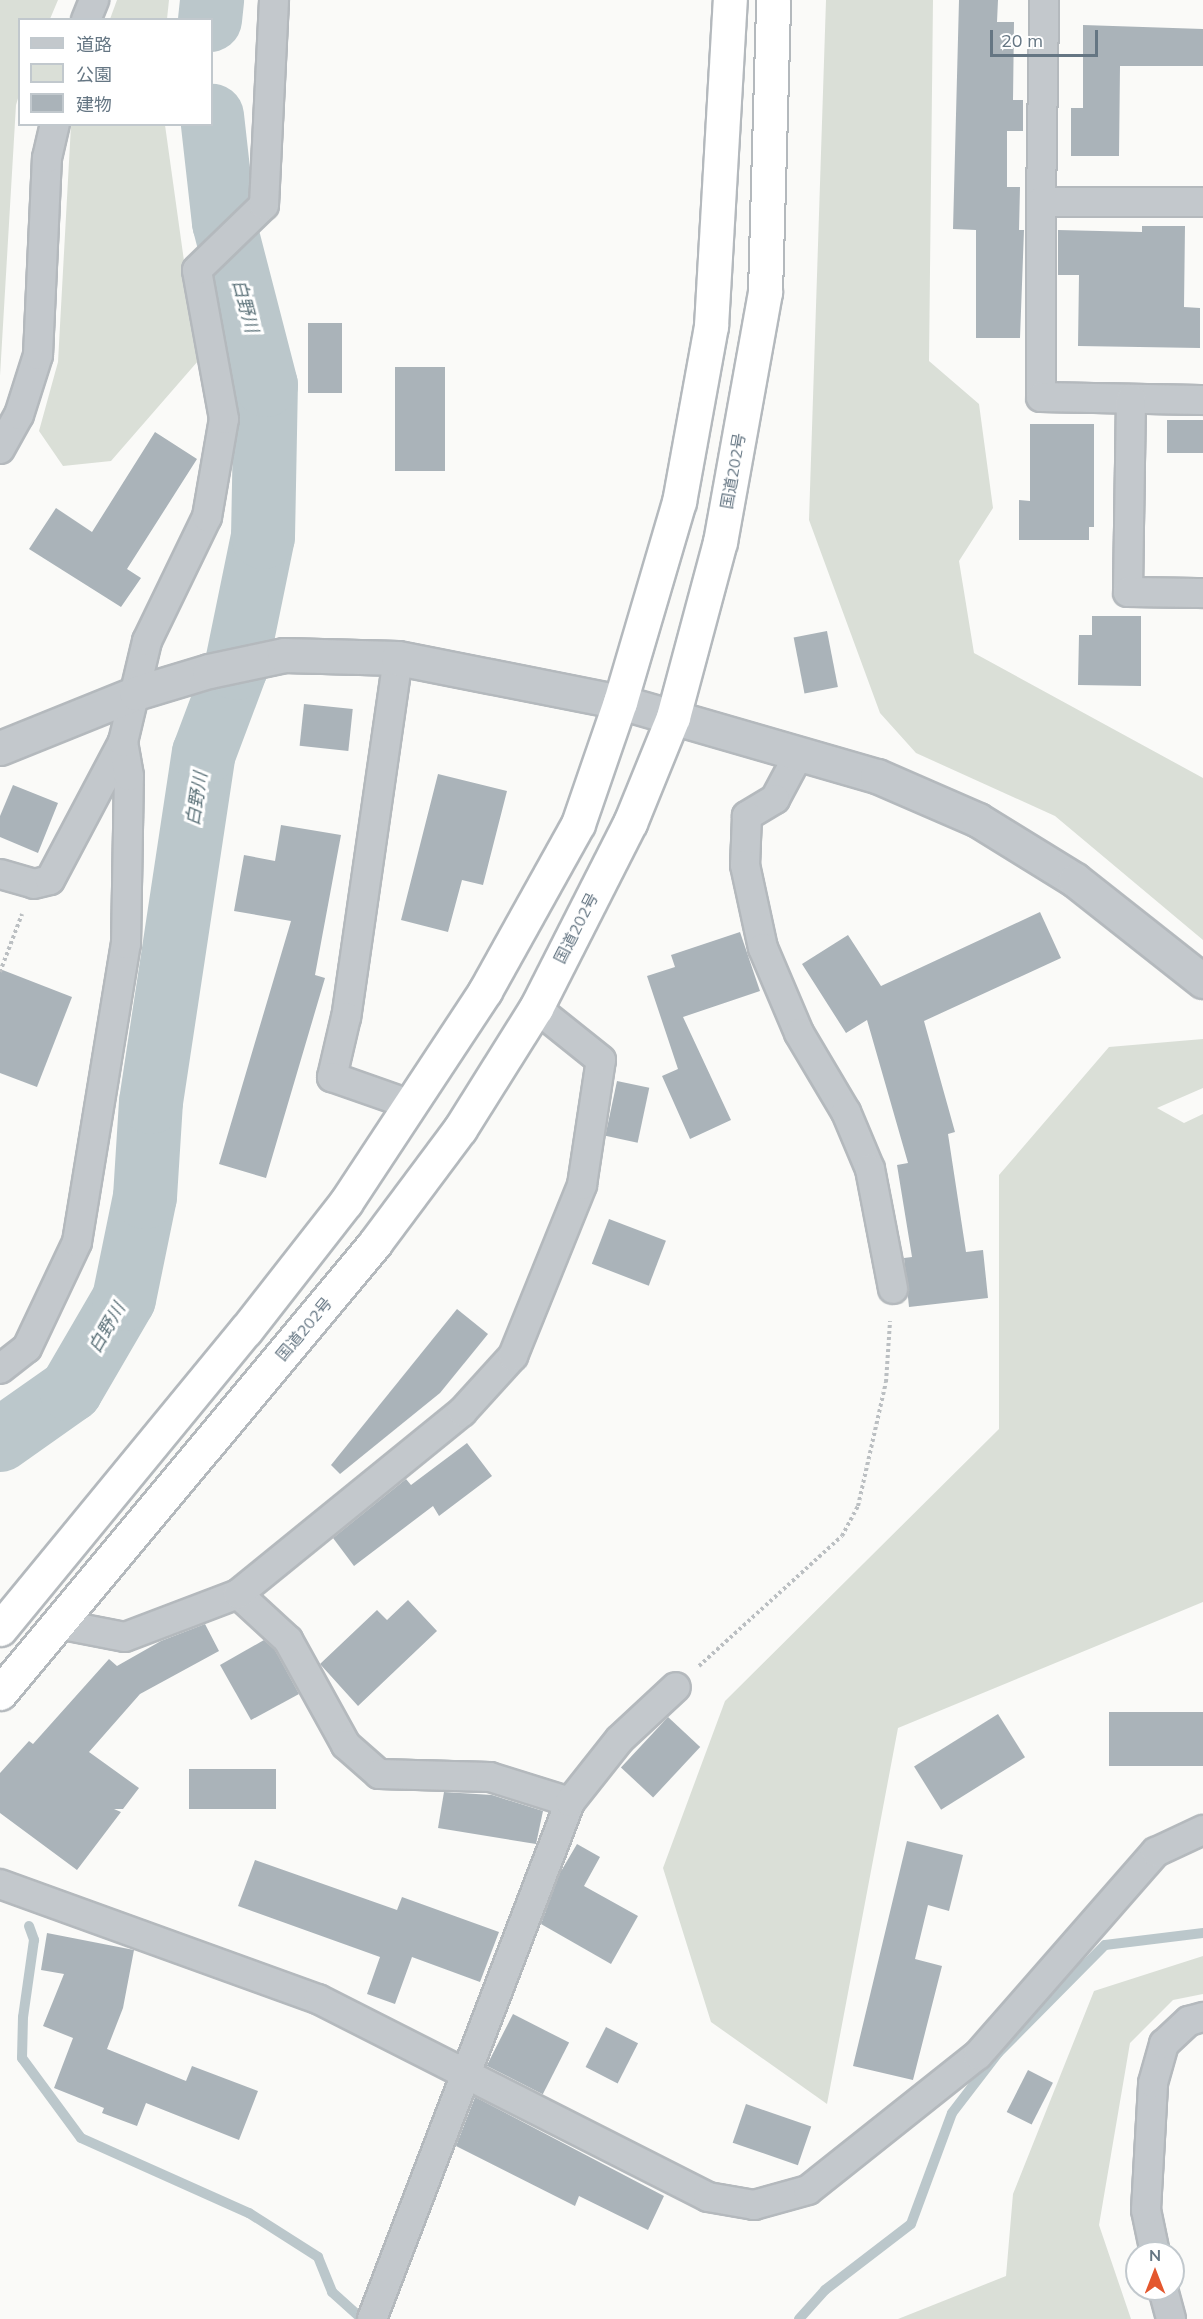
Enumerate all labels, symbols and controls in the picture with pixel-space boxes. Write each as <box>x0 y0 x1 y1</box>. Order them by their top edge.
legend <box>18 18 213 126</box>
scale bar <box>993 18 1101 56</box>
text: 20 m <box>1001 29 1043 52</box>
text: 道路 <box>76 33 112 56</box>
text: 公園 <box>76 63 112 86</box>
text: 建物 <box>76 93 112 116</box>
water label: 白野川 <box>228 277 262 335</box>
street label: 国道202号 <box>717 432 749 510</box>
water label: 白野川 <box>182 771 212 827</box>
street label: 国道202号 <box>550 889 602 967</box>
street label: 国道202号 <box>272 1293 336 1365</box>
water label: 白野川 <box>84 1299 130 1357</box>
north arrow <box>1125 2241 1185 2301</box>
text: N <box>1149 2245 1161 2265</box>

